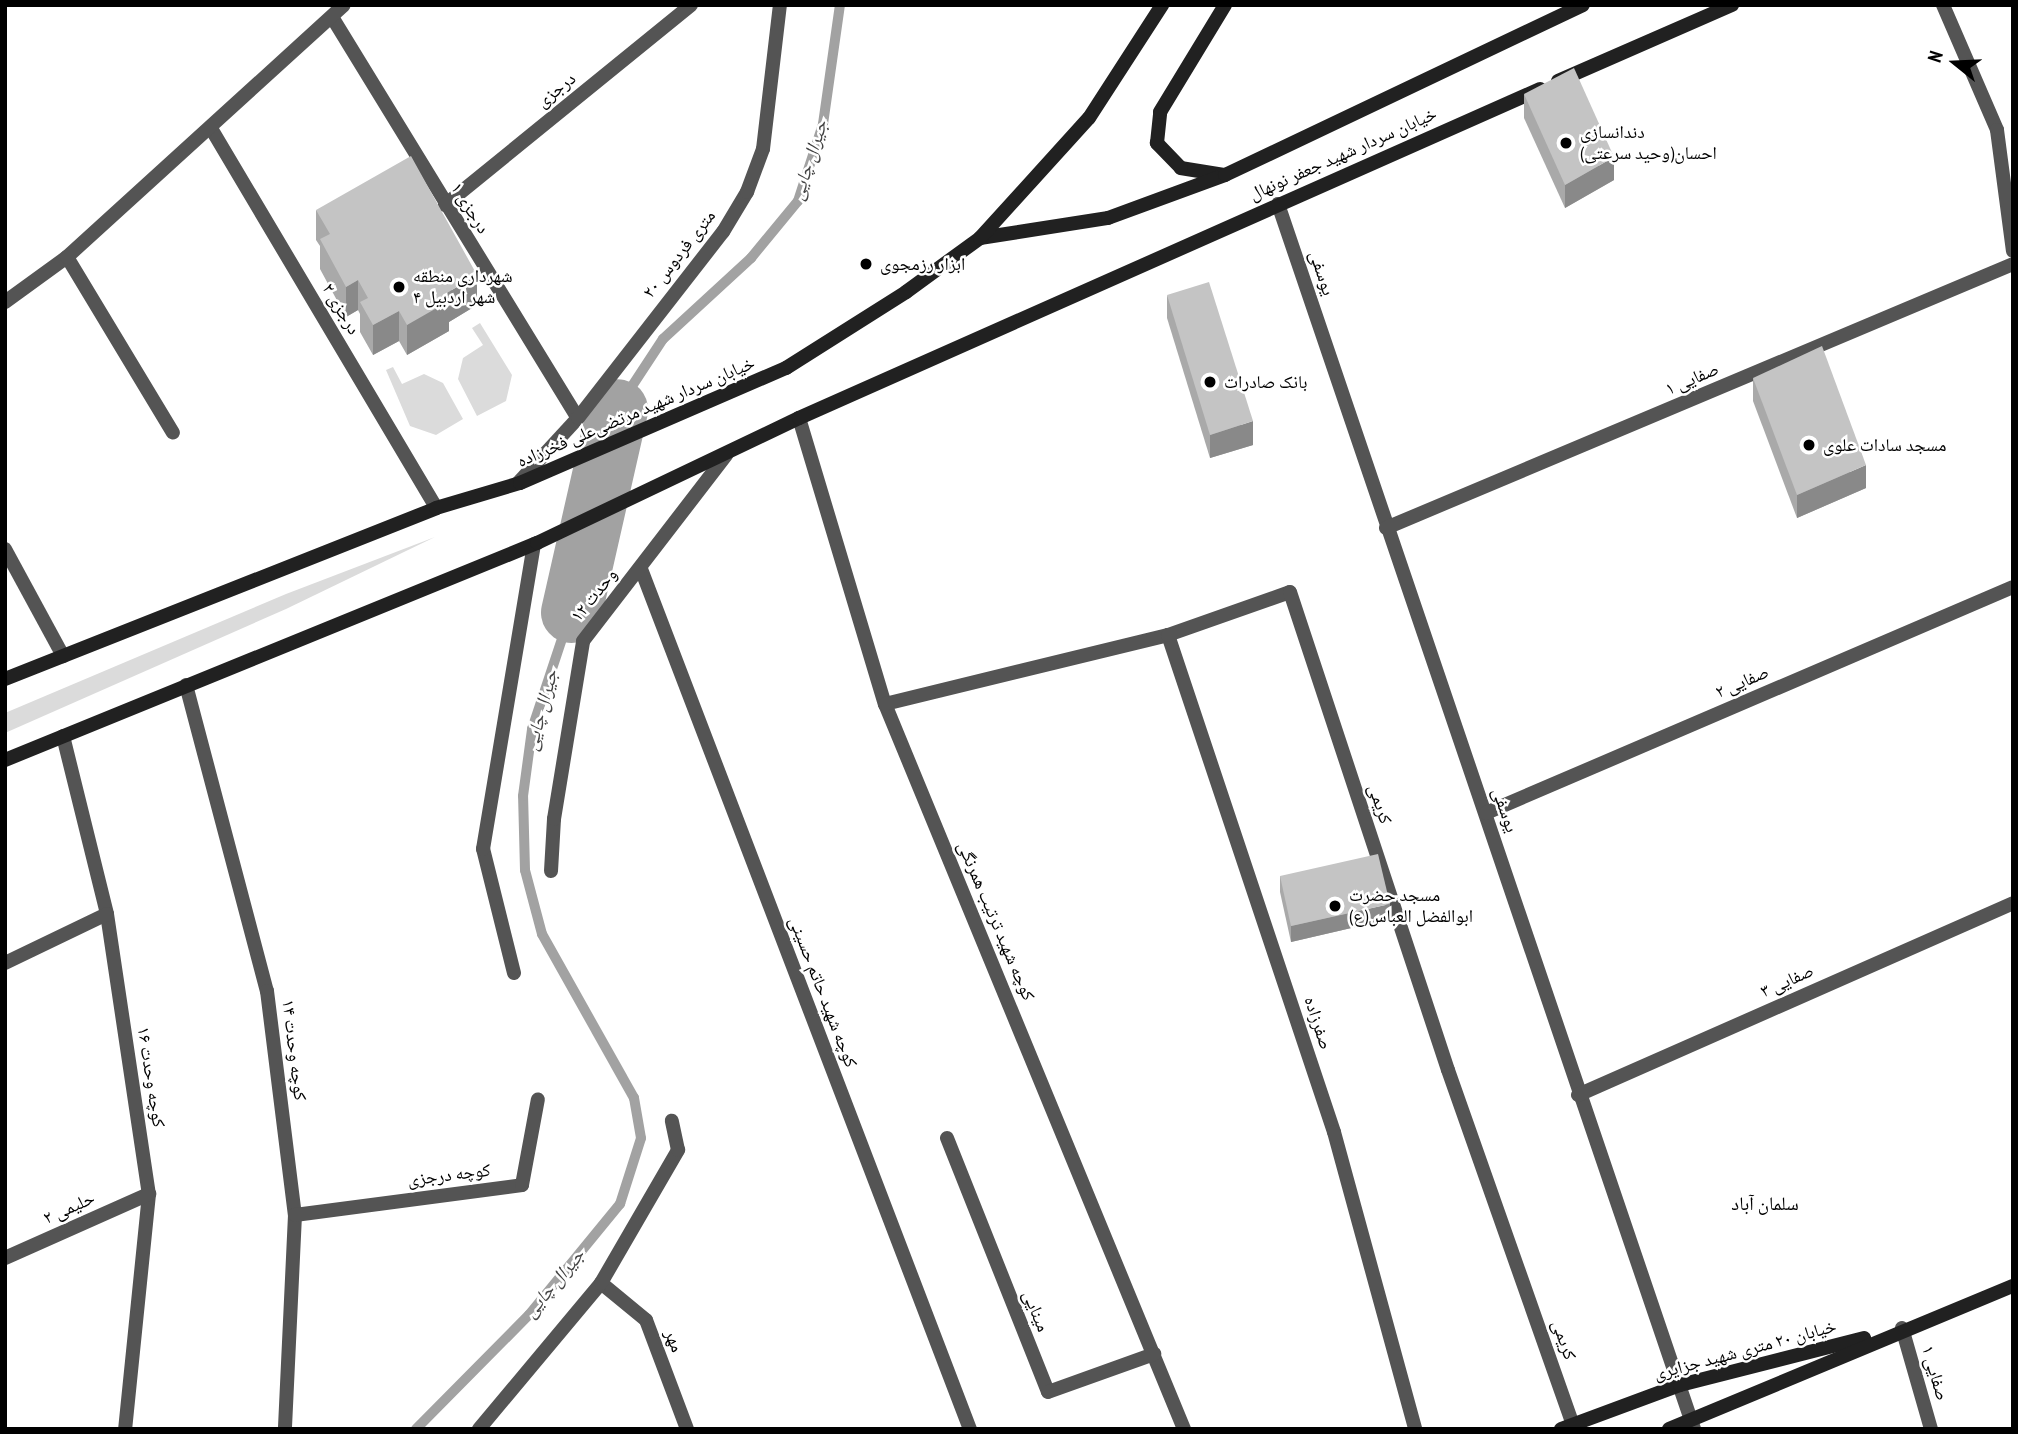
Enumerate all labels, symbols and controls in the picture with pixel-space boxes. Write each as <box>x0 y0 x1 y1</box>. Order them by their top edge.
north arrow <box>1920 28 1990 98</box>
text: N <box>1922 48 1948 65</box>
street label: درجزی <box>532 68 580 112</box>
street label: خیابان سردار شهید جعفر نونهال <box>1246 103 1440 205</box>
water label: جیرال چایی <box>785 117 833 203</box>
place label: دندانسازی احسان(وحید سرعتی) <box>1580 122 1717 164</box>
marker: دندانسازی احسان(وحید سرعتی) <box>1558 135 1574 151</box>
street label: درجزی ۱ <box>446 178 494 238</box>
street label: ۲۰ متری فردوس <box>638 206 720 302</box>
street label: یوسفی <box>1305 248 1339 298</box>
place label: ابزار رزمجوی <box>880 253 965 275</box>
marker: ابزار رزمجوی <box>858 256 874 272</box>
place label: شهرداری منطقه ۴ شهر اردبیل <box>413 266 512 308</box>
street label: درجزی ۲ <box>317 279 365 339</box>
marker: شهرداری منطقه ۴ شهر اردبیل <box>391 279 407 295</box>
street label: خیابان سردار شهید مرتضی‌علی فخرزاده <box>514 352 758 472</box>
street label: صفایی ۱ <box>1662 358 1722 400</box>
place label: بانک صادرات <box>1224 371 1308 393</box>
marker: بانک صادرات <box>1202 374 1218 390</box>
place label: مسجد سادات علوی <box>1823 434 1946 456</box>
marker: مسجد سادات علوی <box>1801 437 1817 453</box>
street label: وحدت ۱۲ <box>566 564 622 626</box>
street label: صفایی ۲ <box>1712 661 1772 703</box>
water label: جیرال چایی <box>519 667 563 753</box>
street label: کریمی <box>1363 781 1397 827</box>
street label: یوسفی <box>1487 785 1523 835</box>
street label: کوچه شهید ترتیب همرنگی <box>953 838 1039 1004</box>
place label: مسجد حضرت ابوالفضل العباس(ع) <box>1349 885 1473 928</box>
marker: مسجد حضرت ابوالفضل العباس(ع) <box>1327 898 1343 914</box>
street label: کوچه شهید حاتم حسینی <box>784 914 862 1070</box>
street label: صفایی ۳ <box>1757 960 1817 1002</box>
street label: صفرزاده <box>1299 994 1337 1052</box>
street label: کوچه وحدت ۱۴ <box>277 998 311 1102</box>
street label: کوچه وحدت ۱۶ <box>132 1025 170 1129</box>
street label: کوچه درجزی <box>406 1159 492 1191</box>
street label: حلیمی ۲ <box>40 1187 98 1229</box>
district label: سلمان آباد <box>1731 1193 1799 1215</box>
water label: جیرال چایی <box>519 1244 589 1322</box>
street label: مینایی <box>1018 1287 1054 1335</box>
street label: خیابان ۲۰ متری شهید جزایری <box>1651 1315 1839 1385</box>
street label: کریمی <box>1547 1317 1581 1363</box>
street label: مهر <box>660 1327 688 1355</box>
street label: صفایی ۱ <box>1917 1343 1953 1403</box>

